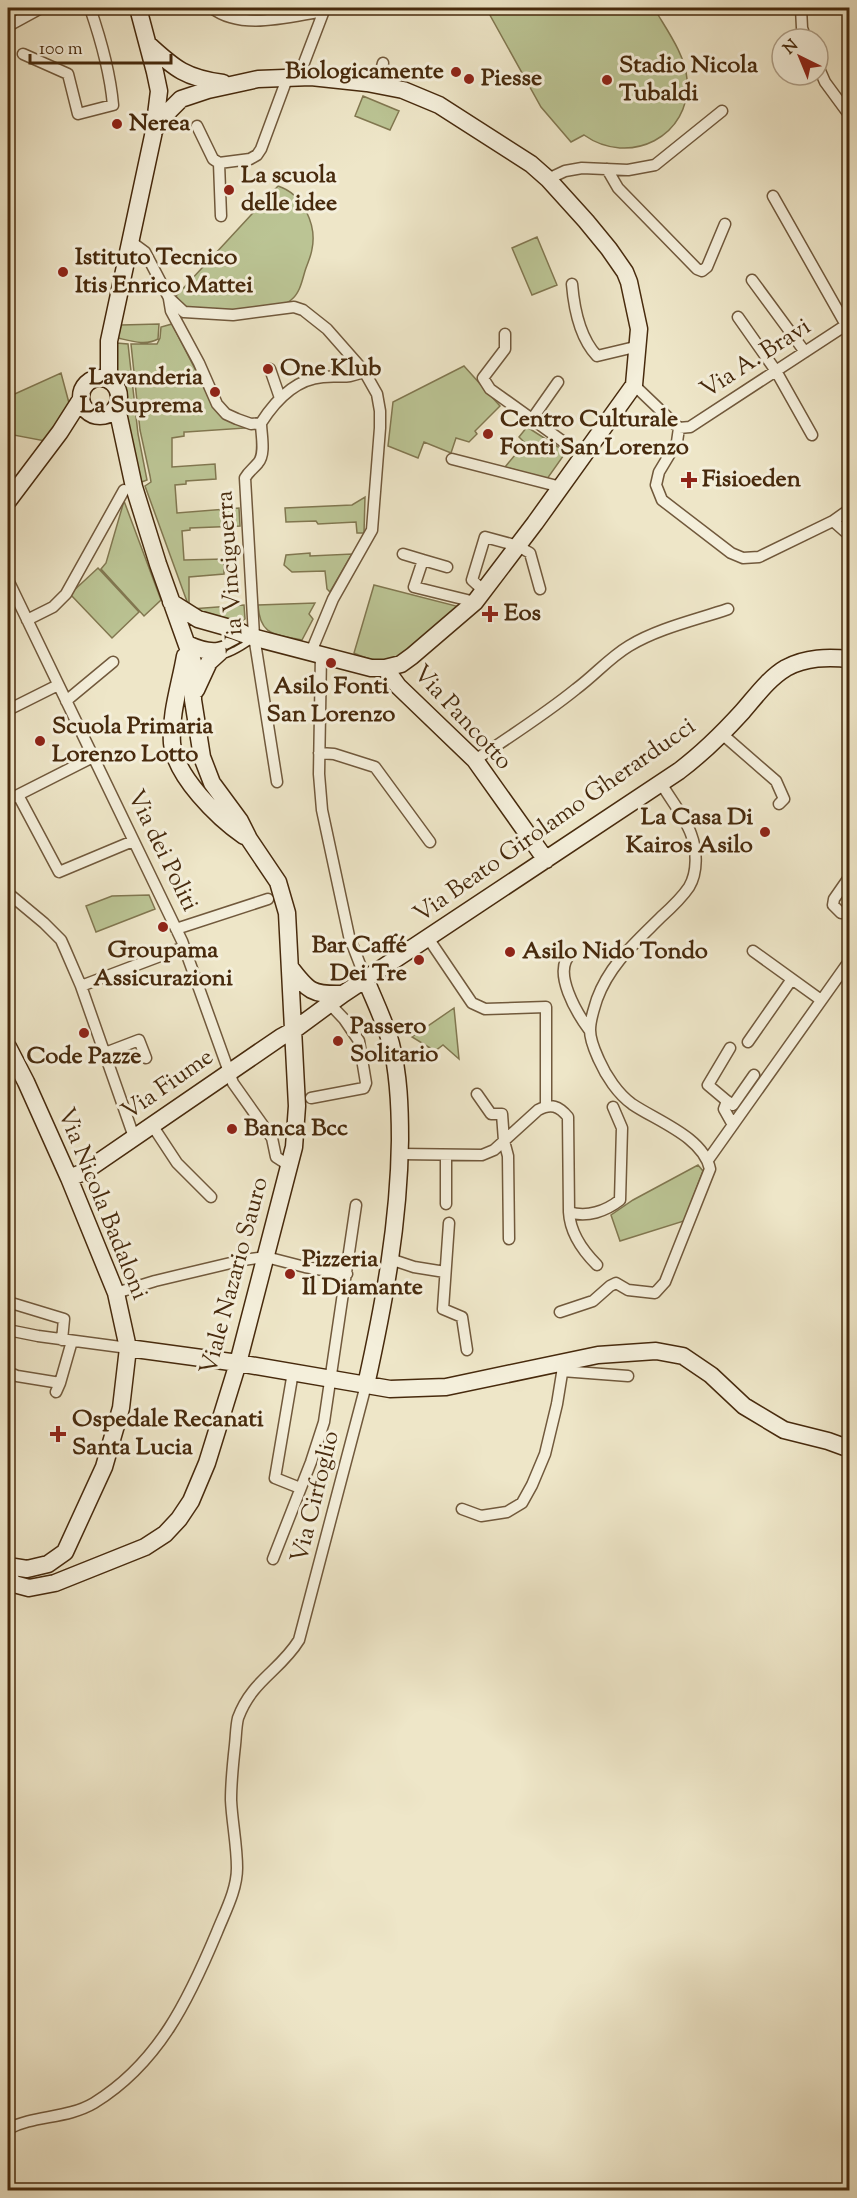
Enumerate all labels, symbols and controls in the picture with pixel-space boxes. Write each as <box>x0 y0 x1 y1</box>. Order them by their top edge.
scale bar <box>30 27 171 65</box>
north arrow <box>770 27 830 87</box>
text: N <box>779 35 804 61</box>
text: 100 m <box>39 37 83 63</box>
place label: Stadio Nicola Tubaldi <box>619 49 759 111</box>
place label: Biologicamente <box>285 55 444 89</box>
place label: Piesse <box>481 62 542 96</box>
marker: Biologicamente <box>449 65 463 79</box>
marker: Piesse <box>462 72 476 86</box>
marker: Stadio Nicola Tubaldi <box>600 73 614 87</box>
place label: Nerea <box>129 107 191 141</box>
marker: Nerea <box>110 117 124 131</box>
place label: La scuola delle idee <box>241 159 337 221</box>
marker: La scuola delle idee <box>222 183 236 197</box>
place label: Istituto Tecnico Itis Enrico Mattei <box>75 241 253 303</box>
marker: Istituto Tecnico Itis Enrico Mattei <box>56 265 70 279</box>
street label: Via A. Bravi <box>694 310 818 408</box>
place label: One Klub <box>280 352 381 386</box>
place label: Lavanderia La Suprema <box>80 361 204 423</box>
marker: One Klub <box>261 362 275 376</box>
marker: Lavanderia La Suprema <box>208 385 222 399</box>
place label: Centro Culturale Fonti San Lorenzo <box>500 403 689 465</box>
marker: Centro Culturale Fonti San Lorenzo <box>481 427 495 441</box>
place label: Fisioeden <box>702 463 802 497</box>
marker: Fisioeden <box>680 471 698 489</box>
street label: Via Vinciguerra <box>208 490 254 654</box>
place label: Eos <box>504 597 541 631</box>
marker: Eos <box>481 605 499 623</box>
marker: Asilo Fonti San Lorenzo <box>324 656 338 670</box>
street label: Via Pancotto <box>404 658 520 778</box>
place label: Asilo Fonti San Lorenzo <box>267 670 395 732</box>
place label: Scuola Primaria Lorenzo Lotto <box>52 710 214 772</box>
street label: Via Beato Girolamo Gherarducci <box>407 710 703 932</box>
marker: Scuola Primaria Lorenzo Lotto <box>33 734 47 748</box>
street label: Via dei Politi <box>118 785 206 918</box>
place label: La Casa Di Kairos Asilo <box>626 801 753 863</box>
marker: La Casa Di Kairos Asilo <box>758 825 772 839</box>
marker: Groupama Assicurazioni <box>156 920 170 934</box>
place label: Bar Caffé Dei Tre <box>312 929 407 991</box>
place label: Groupama Assicurazioni <box>93 934 233 996</box>
place label: Asilo Nido Tondo <box>522 935 708 969</box>
marker: Asilo Nido Tondo <box>503 945 517 959</box>
marker: Bar Caffé Dei Tre <box>412 953 426 967</box>
place label: Passero Solitario <box>350 1010 438 1072</box>
marker: Code Pazze <box>77 1026 91 1040</box>
marker: Passero Solitario <box>331 1034 345 1048</box>
place label: Code Pazze <box>26 1040 142 1074</box>
street label: Via Fiume <box>115 1041 221 1129</box>
street label: Via Nicola Badaloni <box>48 1103 156 1305</box>
place label: Banca Bcc <box>244 1112 348 1146</box>
marker: Banca Bcc <box>225 1122 239 1136</box>
street label: Viale Nazario Sauro <box>192 1173 278 1379</box>
place label: Pizzeria Il Diamante <box>302 1243 423 1305</box>
marker: Pizzeria Il Diamante <box>283 1267 297 1281</box>
place label: Ospedale Recanati Santa Lucia <box>72 1403 264 1465</box>
marker: Ospedale Recanati Santa Lucia <box>49 1425 67 1443</box>
street label: Via Cirfoglio <box>283 1427 349 1567</box>

